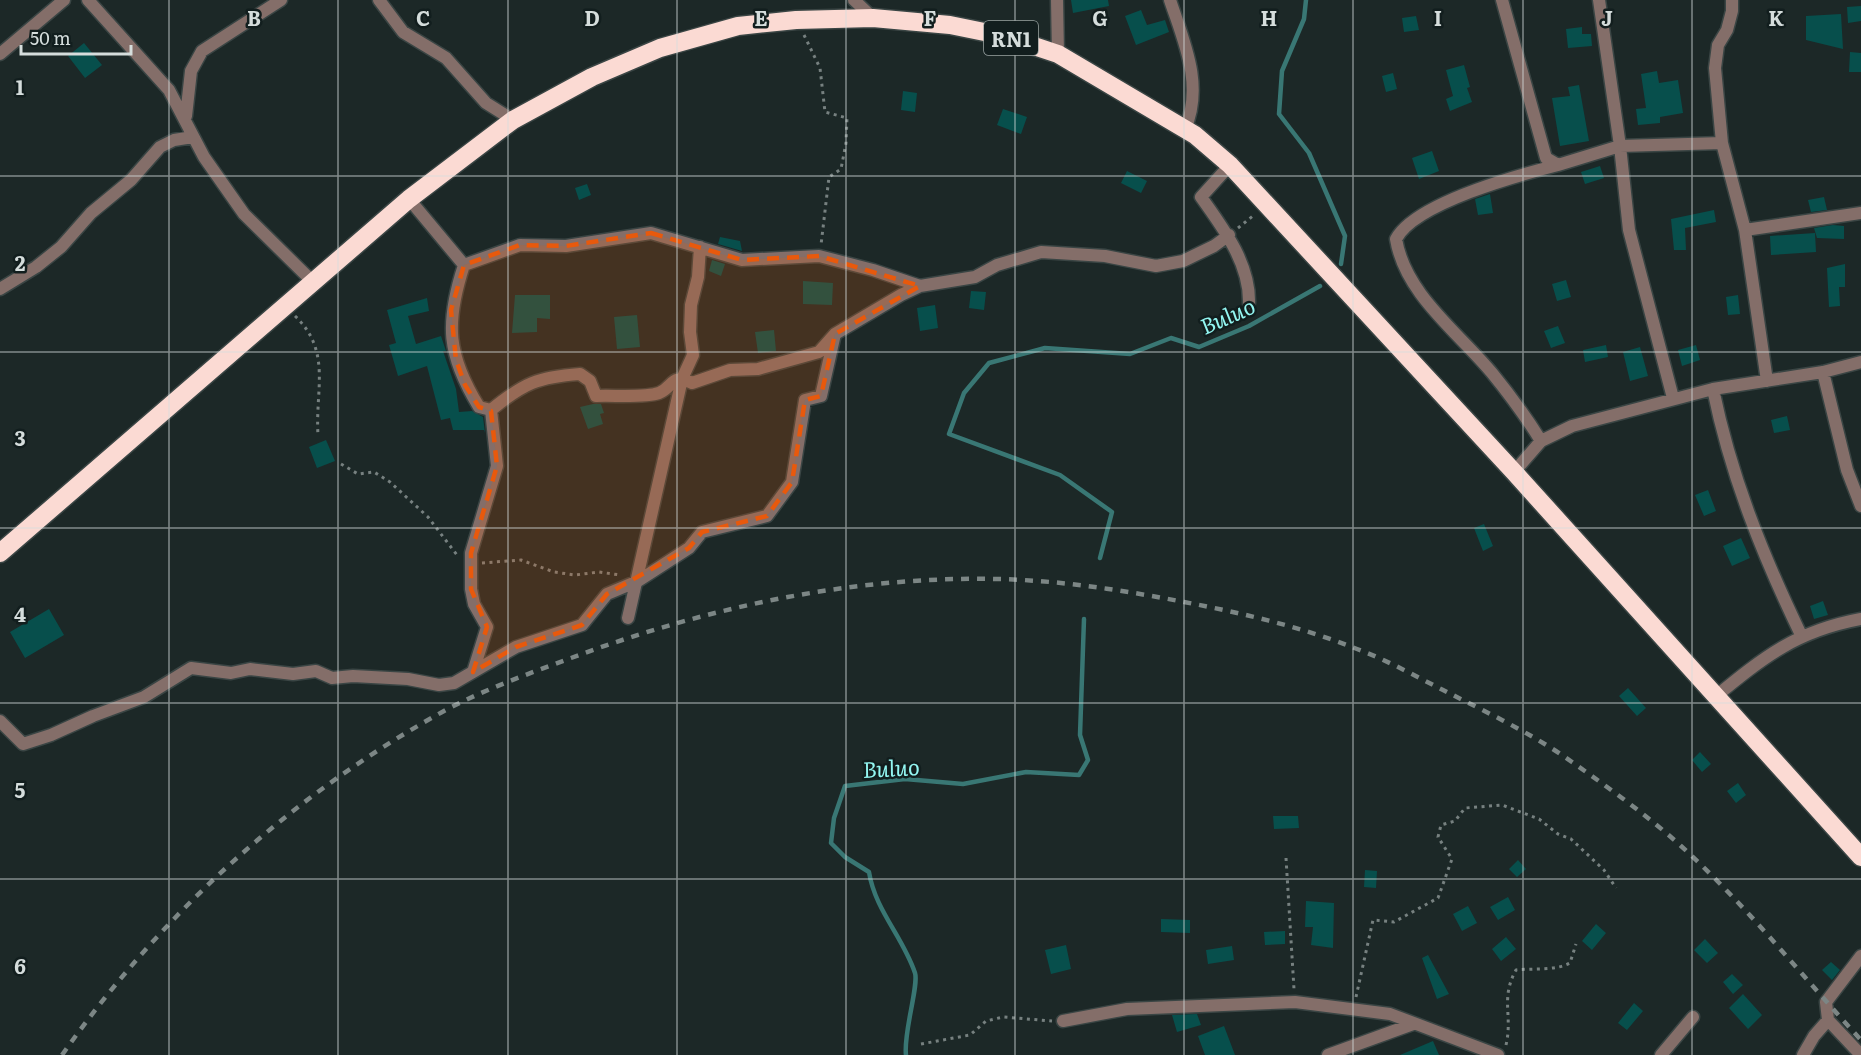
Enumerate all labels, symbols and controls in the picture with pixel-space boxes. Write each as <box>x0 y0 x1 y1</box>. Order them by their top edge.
text: B <box>247 2 261 32</box>
text: C <box>416 2 430 32</box>
text: D <box>584 2 600 32</box>
text: E <box>754 2 768 32</box>
text: F <box>924 2 937 32</box>
text: G <box>1092 2 1108 32</box>
text: H <box>1261 2 1277 32</box>
text: I <box>1434 2 1442 32</box>
text: J <box>1601 2 1613 32</box>
text: K <box>1768 2 1784 32</box>
scale bar <box>21 18 130 56</box>
road number: RN1 <box>984 21 1038 55</box>
text: 50 m <box>30 24 71 51</box>
text: 1 <box>16 71 24 101</box>
text: 2 <box>15 247 26 277</box>
water label: Buluo <box>1194 288 1260 342</box>
text: 3 <box>14 422 26 452</box>
text: 4 <box>14 598 26 628</box>
water label: Buluo <box>862 749 920 785</box>
text: 5 <box>15 774 26 804</box>
text: 6 <box>14 950 26 980</box>

